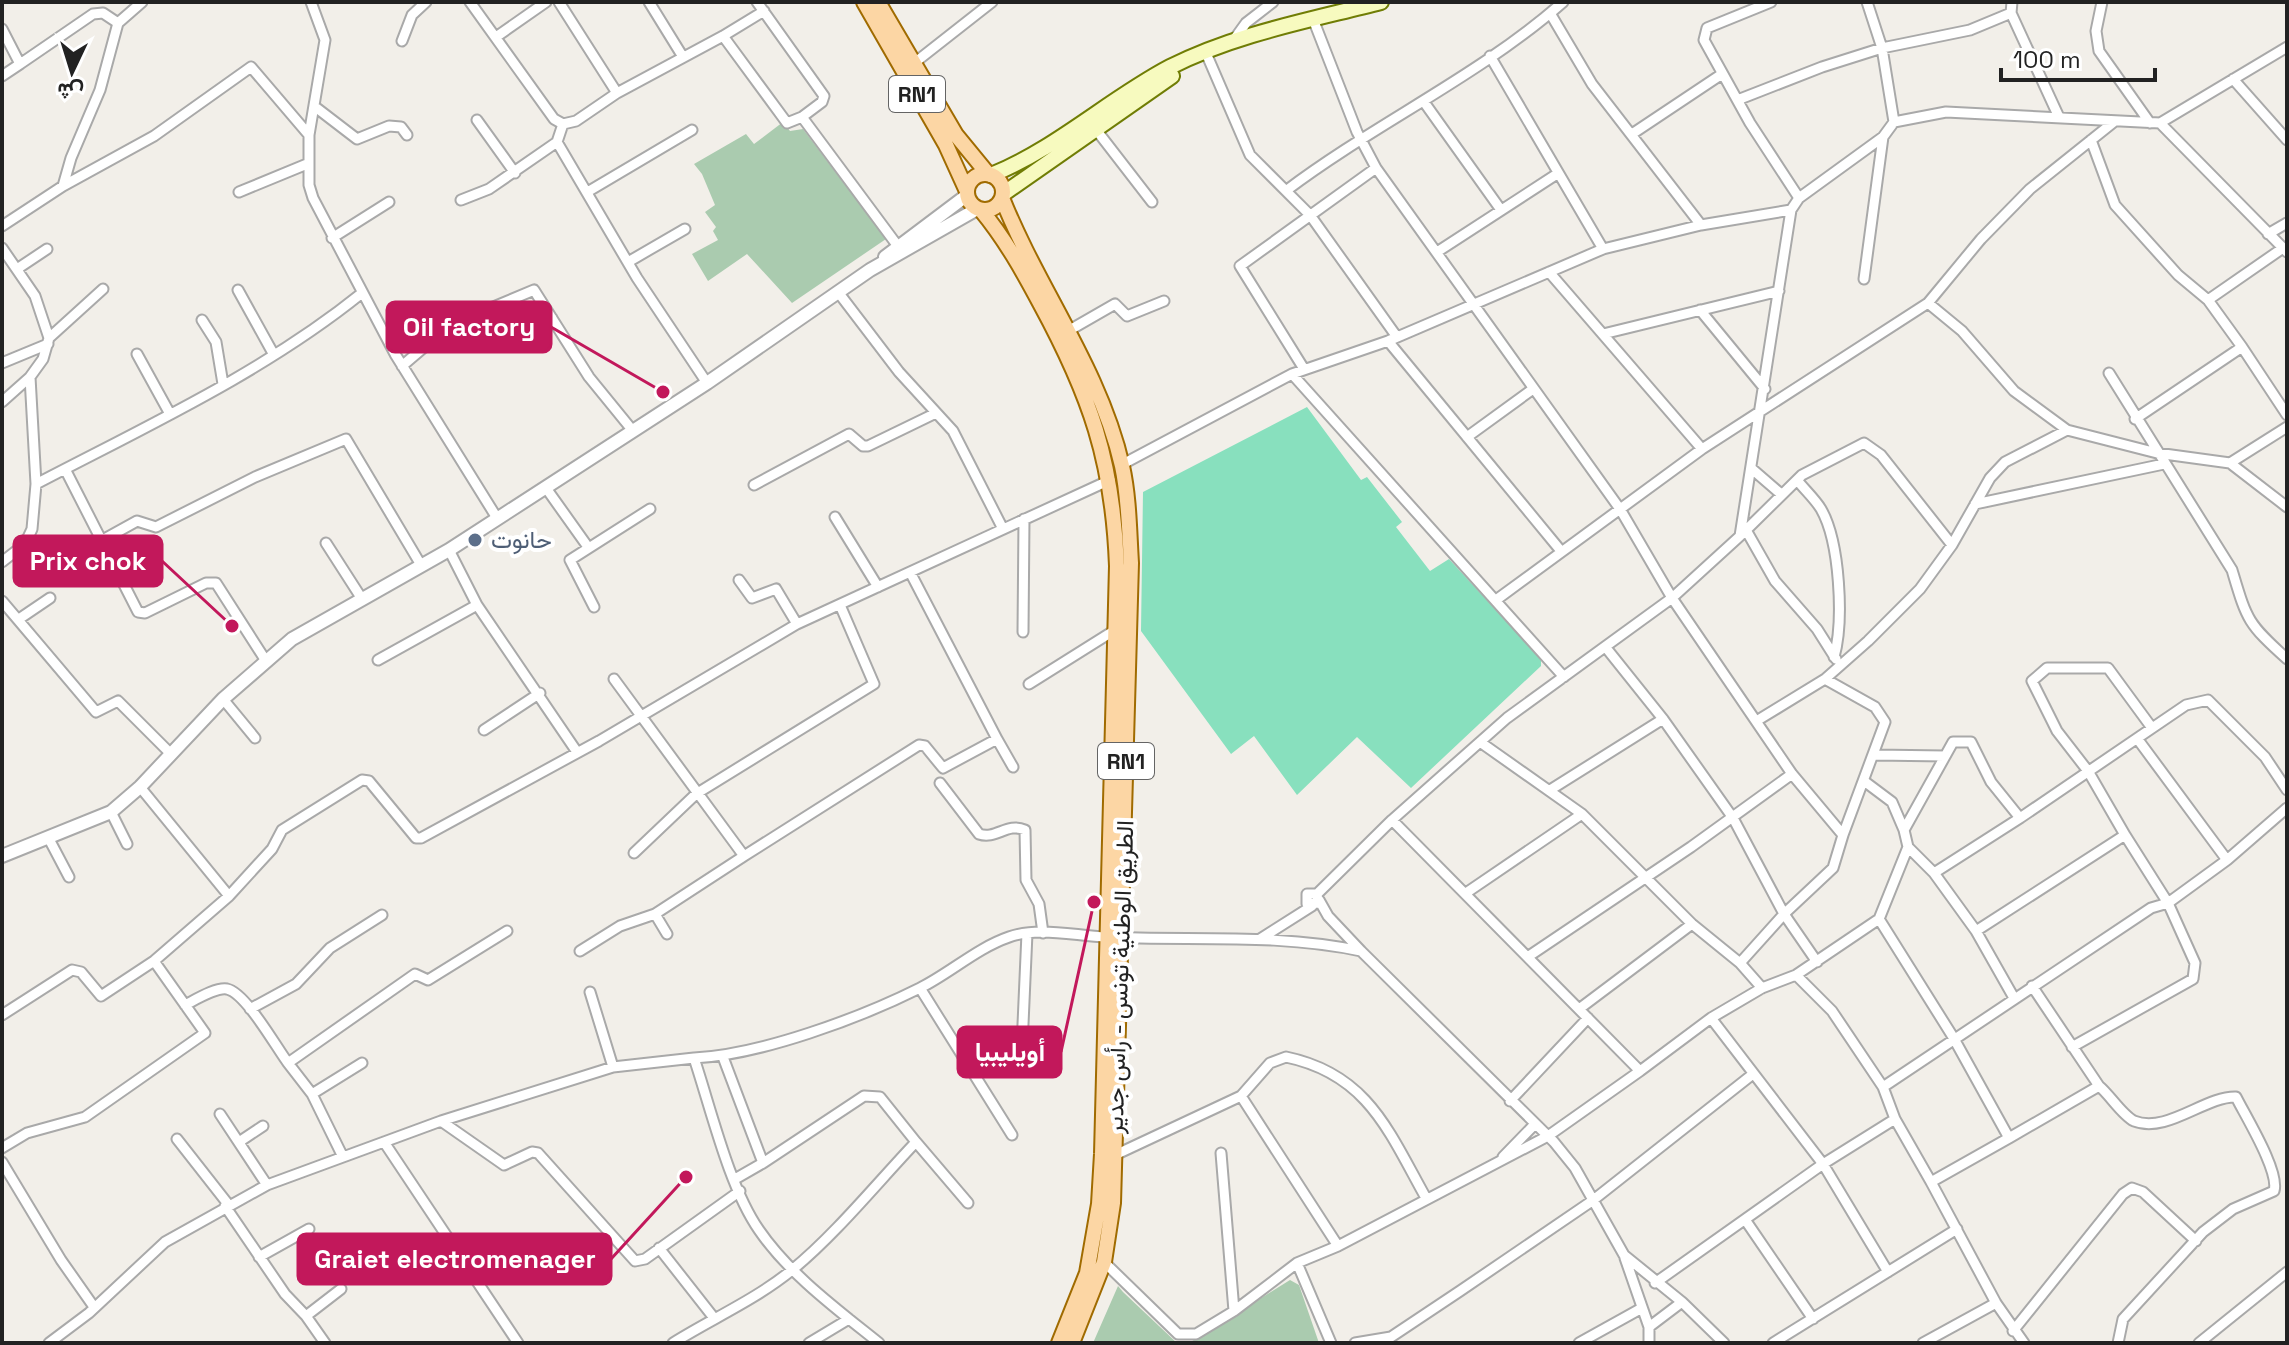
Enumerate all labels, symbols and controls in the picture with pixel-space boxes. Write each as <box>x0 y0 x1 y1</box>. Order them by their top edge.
north arrow <box>32 32 112 112</box>
scale bar <box>2001 32 2155 82</box>
text: 100 m <box>2013 44 2081 75</box>
road number: RN1 <box>889 76 945 112</box>
text: ش <box>56 77 85 107</box>
callout: Oil factory <box>387 302 551 352</box>
text: Oil factory <box>403 310 535 344</box>
place label: حانوت <box>491 524 552 555</box>
marker: حانوت <box>466 531 484 549</box>
callout: Prix chok <box>14 536 162 586</box>
text: Prix chok <box>30 544 147 578</box>
road number: RN1 <box>1098 743 1154 779</box>
street label: الطريق الوطنية تونس - رأس جدير <box>1098 820 1140 1135</box>
callout: أويليبيا <box>958 1027 1061 1077</box>
text: أويليبيا <box>975 1035 1045 1069</box>
callout: Graiet electromenager <box>298 1234 611 1284</box>
text: Graiet electromenager <box>314 1242 596 1276</box>

